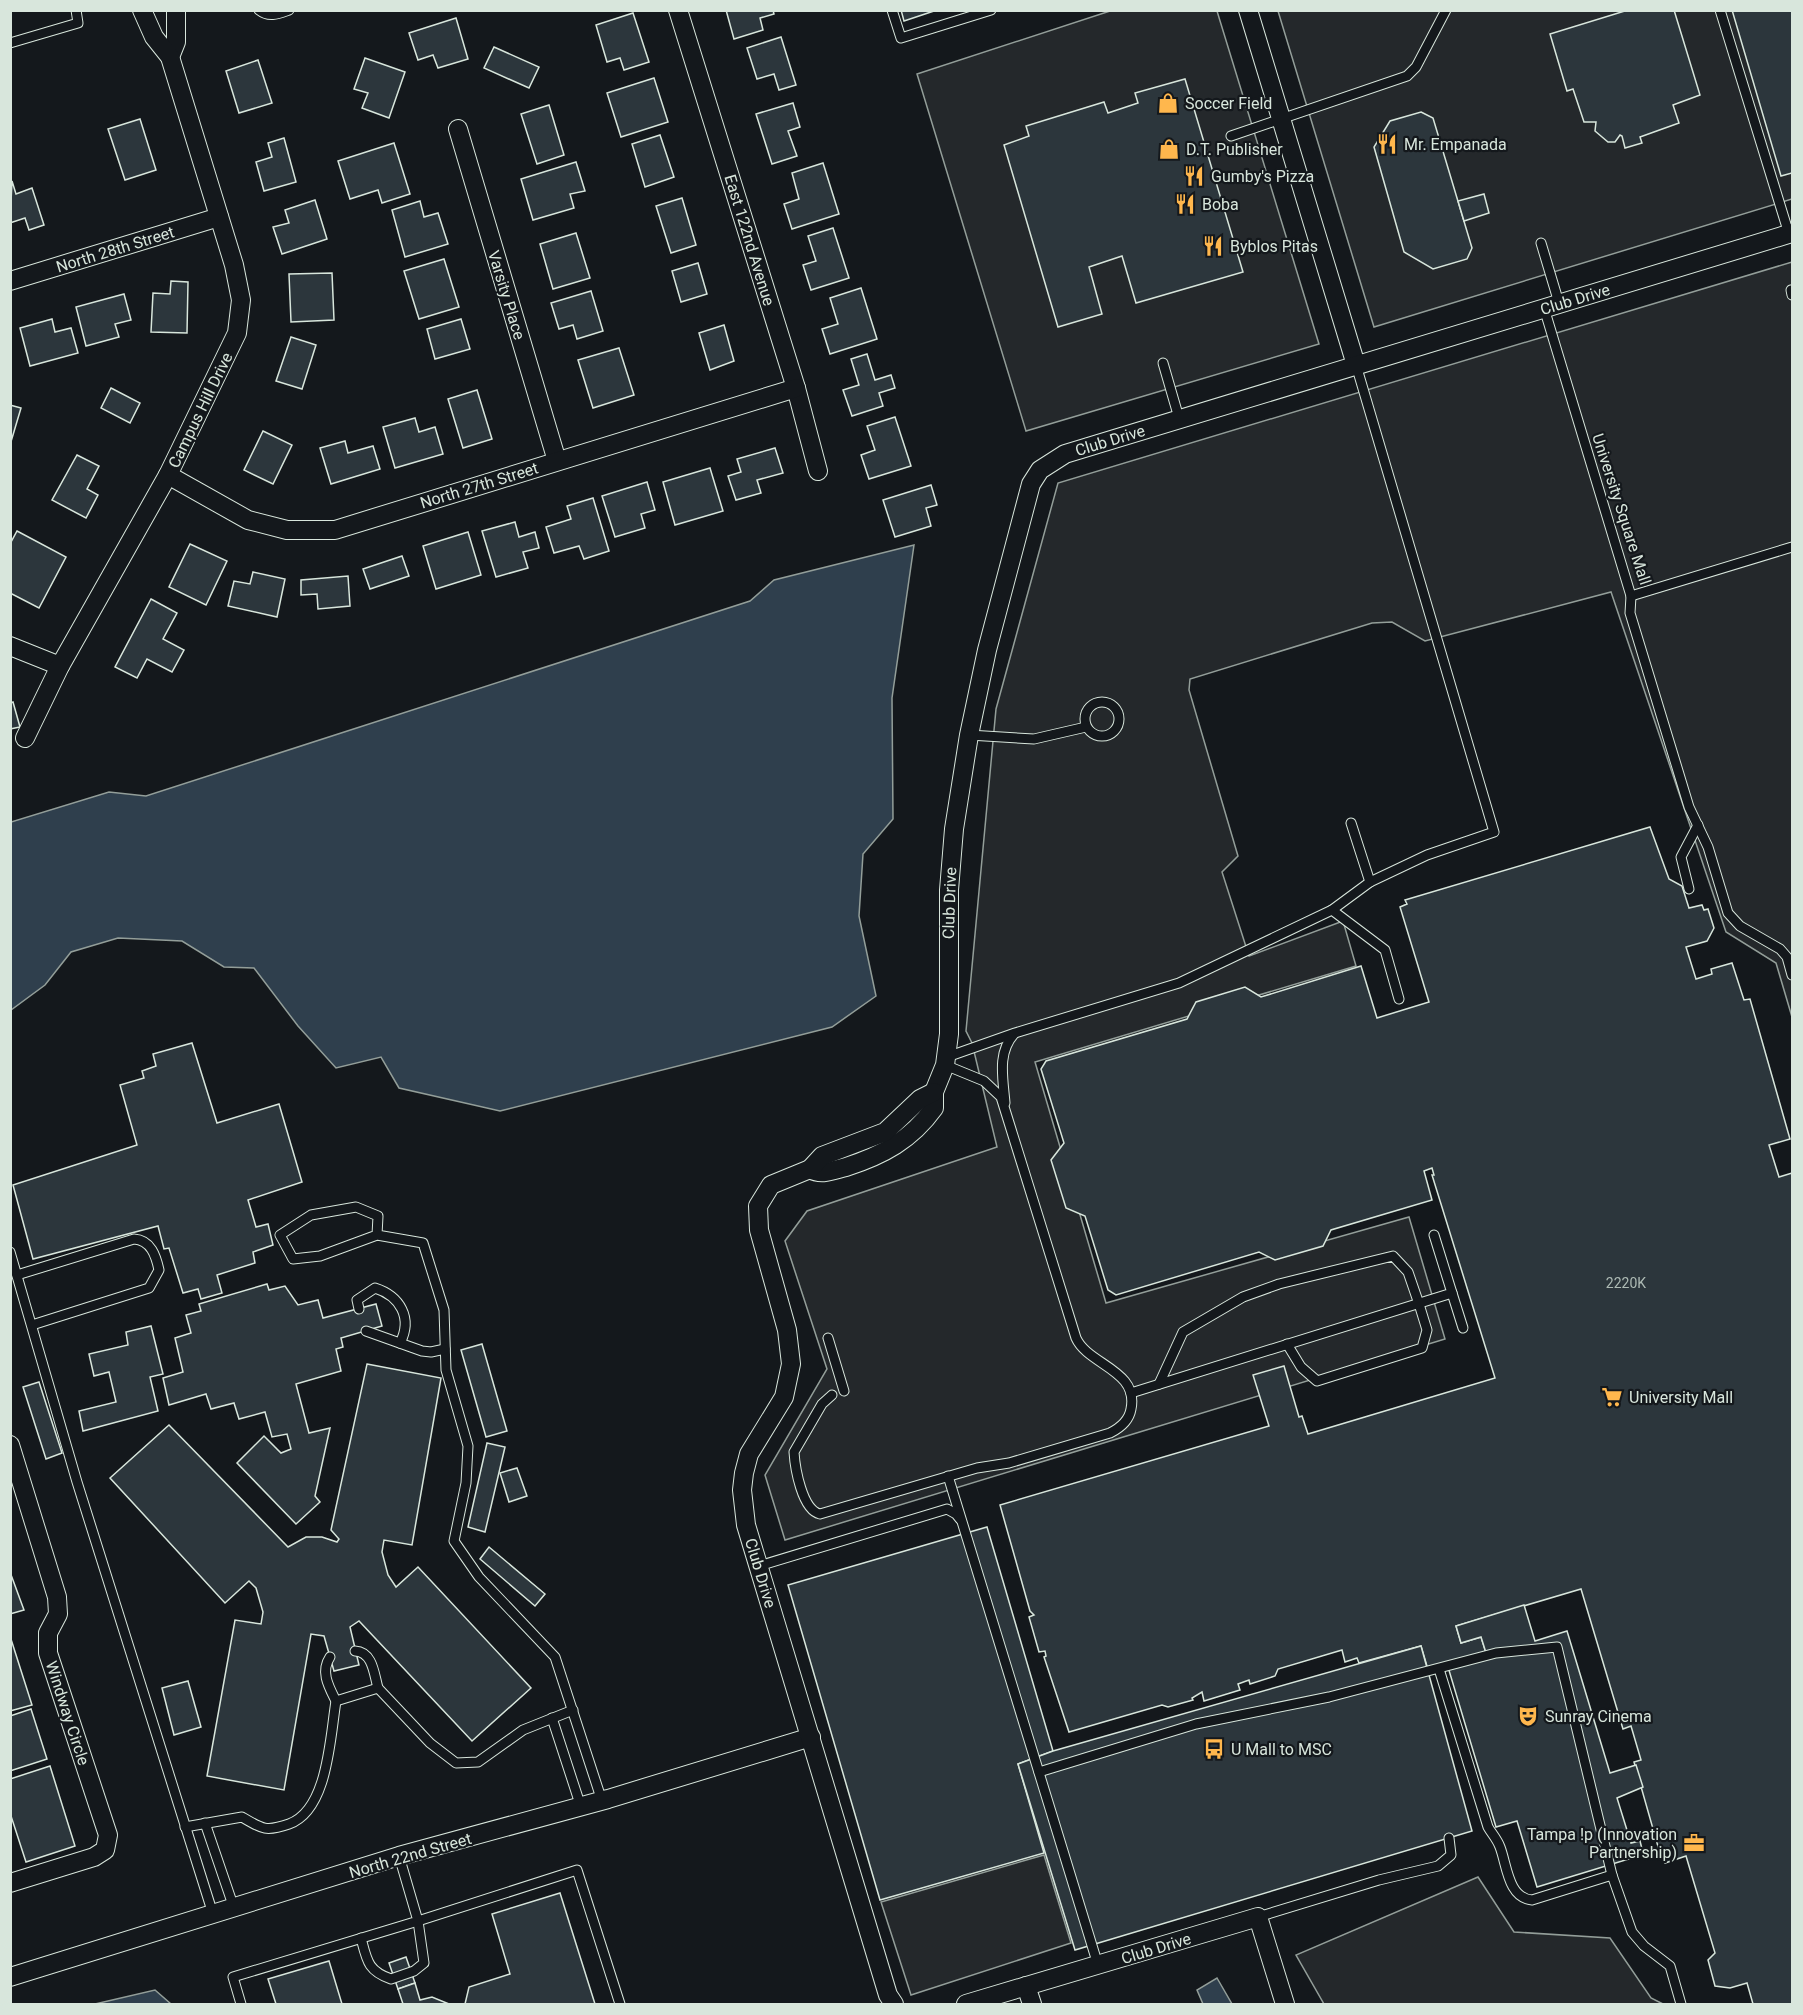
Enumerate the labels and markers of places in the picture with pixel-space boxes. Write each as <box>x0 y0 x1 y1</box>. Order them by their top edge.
shop icon: Soccer Field <box>1156 91 1180 115</box>
place label: Soccer Field <box>1185 94 1272 113</box>
restaurant icon: Mr. Empanada <box>1375 132 1399 156</box>
place label: Mr. Empanada <box>1404 135 1507 154</box>
shop icon: D.T. Publisher <box>1157 137 1181 161</box>
place label: D.T. Publisher <box>1186 140 1283 159</box>
restaurant icon: Gumby's Pizza <box>1182 164 1206 188</box>
place label: Gumby's Pizza <box>1211 167 1314 186</box>
restaurant icon: Boba <box>1173 192 1197 216</box>
place label: Boba <box>1202 195 1239 214</box>
restaurant icon: Byblos Pitas <box>1201 234 1225 258</box>
place label: Byblos Pitas <box>1230 237 1318 256</box>
supermarket icon: University Mall <box>1600 1385 1624 1409</box>
place label: University Mall <box>1629 1388 1733 1407</box>
theatre icon: Sunray Cinema <box>1516 1704 1540 1728</box>
place label: Sunray Cinema <box>1545 1707 1652 1726</box>
bus stop icon: U Mall to MSC <box>1202 1737 1226 1761</box>
place label: U Mall to MSC <box>1231 1740 1332 1759</box>
place label: Tampa !p (Innovation Partnership) <box>1527 1825 1677 1862</box>
office icon: Tampa !p (Innovation Partnership) <box>1682 1831 1706 1855</box>

